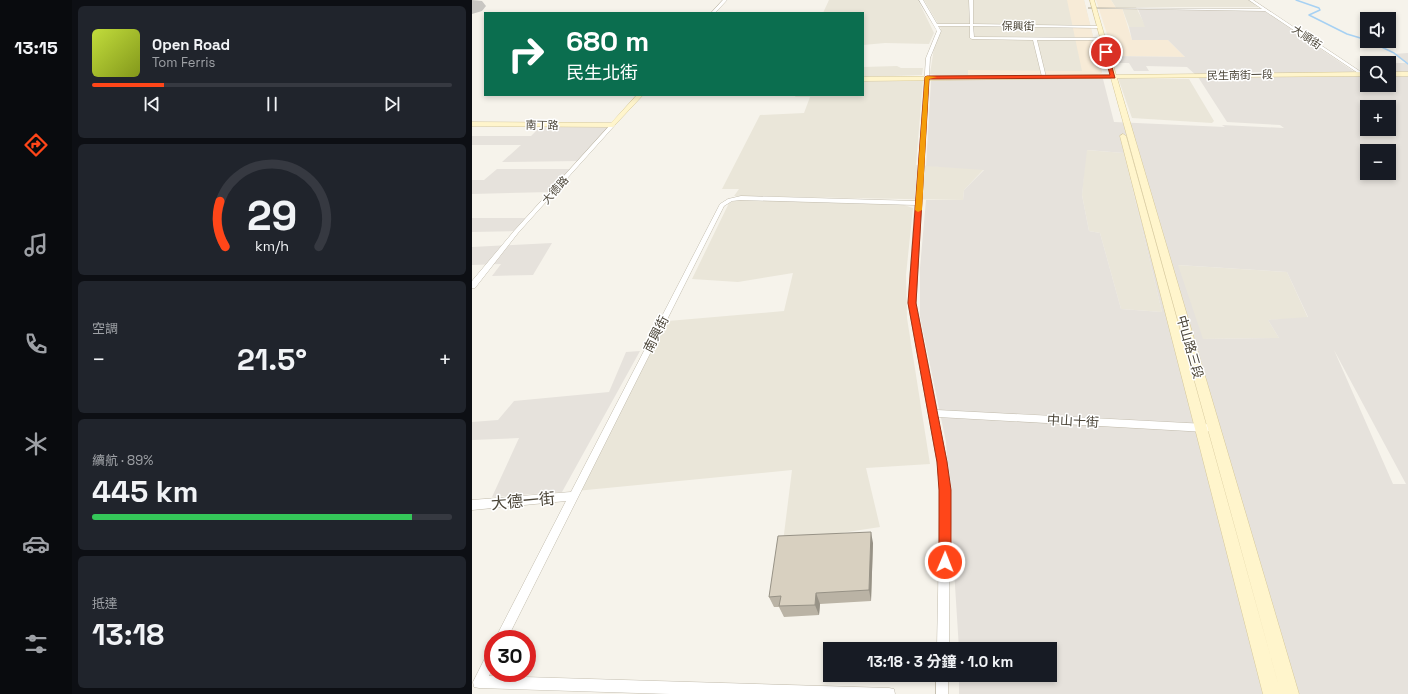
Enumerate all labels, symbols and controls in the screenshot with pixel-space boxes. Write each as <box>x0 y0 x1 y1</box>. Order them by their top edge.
map controls <box>1360 12 1396 180</box>
button: sound <box>1360 12 1396 48</box>
street label: 保興街 <box>1001 19 1035 33</box>
street label: 大順街 <box>1289 22 1325 52</box>
text: 680 m <box>566 23 649 59</box>
icon: right <box>500 28 552 80</box>
text: Open Road <box>152 35 230 54</box>
pin <box>1089 35 1123 69</box>
text: 13:15 <box>14 36 58 59</box>
icon: arrive <box>1095 41 1117 63</box>
text: Tom Ferris <box>152 54 215 71</box>
button: search <box>1360 56 1396 92</box>
text: 民生北街 <box>566 61 638 84</box>
street label: 民生南街一段 <box>1207 67 1273 83</box>
icon: previous <box>141 93 163 115</box>
icon: pause <box>261 93 283 115</box>
icon: next <box>381 93 403 115</box>
button: + <box>1360 100 1396 136</box>
street label: 南丁路 <box>525 118 559 132</box>
icon: directions <box>22 131 50 159</box>
button: − <box>1360 144 1396 180</box>
street label: 大德路 <box>539 173 571 207</box>
text: 29 <box>247 189 297 242</box>
icon: music <box>22 231 50 259</box>
text: km/h <box>255 237 289 255</box>
street label: 南興街 <box>640 313 672 355</box>
street label: 中山路三段 <box>1173 313 1207 381</box>
text: 空調 <box>92 320 118 337</box>
icon: phone <box>22 330 50 358</box>
text: 21.5° <box>237 340 307 379</box>
text: − <box>92 345 106 373</box>
text: + <box>438 345 452 373</box>
street label: 中山十街 <box>1047 411 1099 431</box>
icon: climate <box>22 430 50 458</box>
text: 續航 · 89% <box>92 452 153 469</box>
text: 445 km <box>92 472 198 511</box>
street label: 大德一街 <box>490 488 556 514</box>
icon: car <box>22 530 50 558</box>
position arrow <box>924 541 966 583</box>
text: 抵達 <box>92 595 118 612</box>
text: 13:18 <box>92 615 164 654</box>
icon: filters <box>22 630 50 658</box>
speed limit sign: 30 <box>484 630 536 682</box>
text: 13:18 · 3 分鐘 · 1.0 km <box>867 652 1013 671</box>

